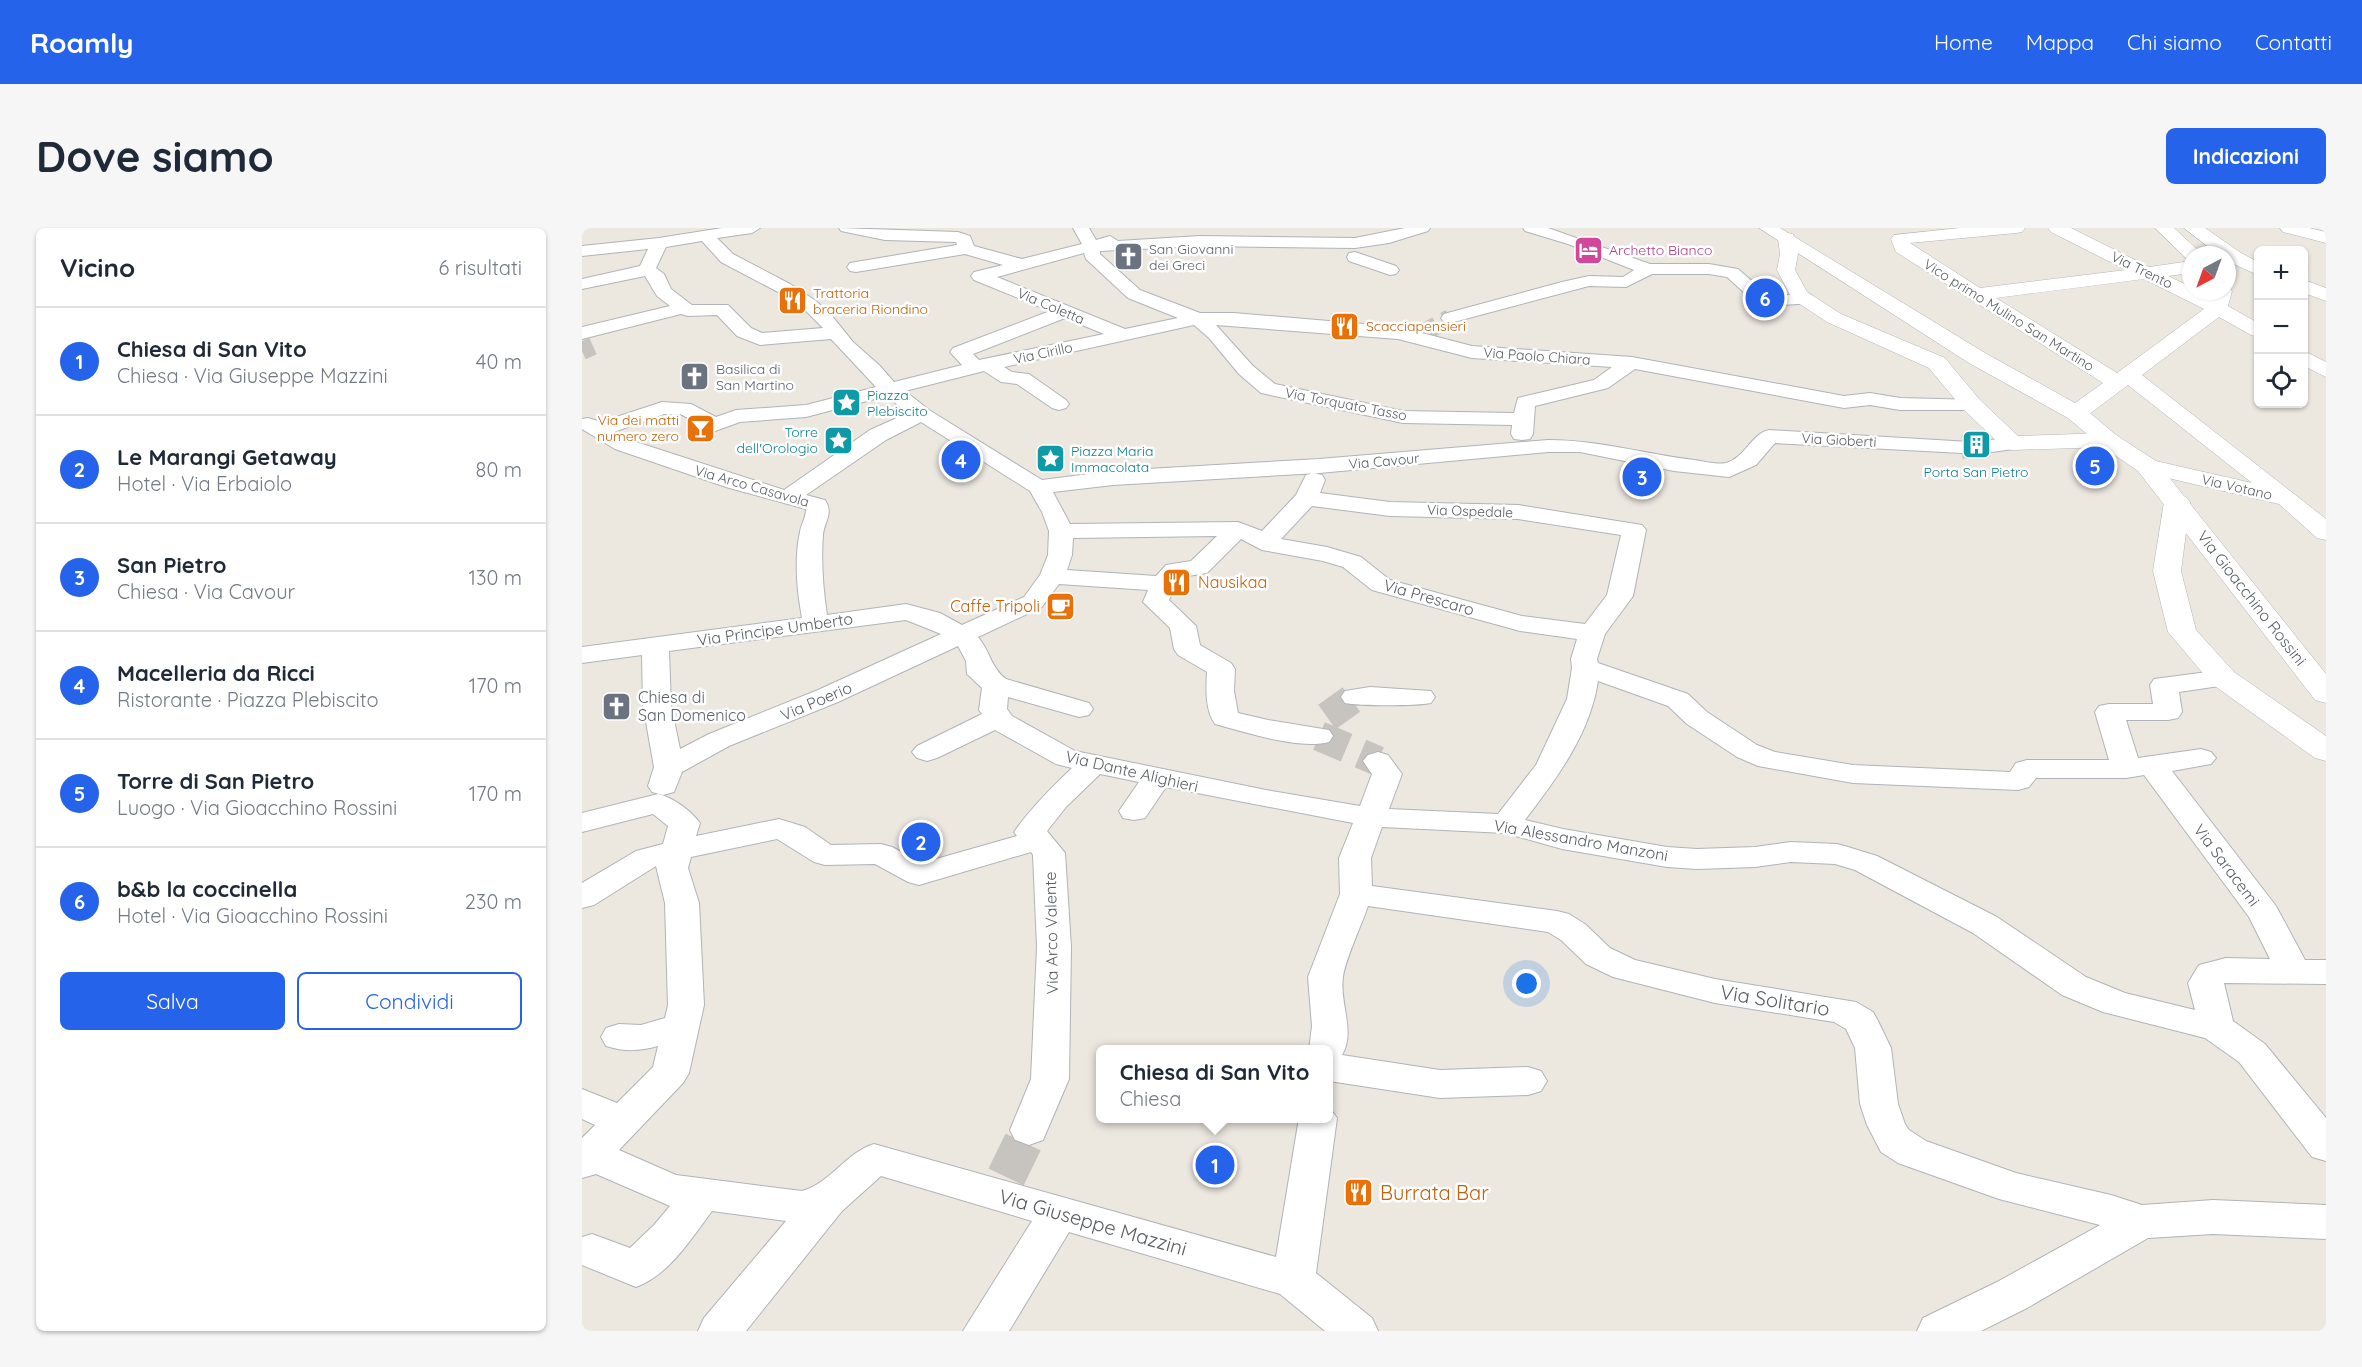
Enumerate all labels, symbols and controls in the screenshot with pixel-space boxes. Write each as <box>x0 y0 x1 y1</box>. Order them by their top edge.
text: Roamly <box>30 25 134 60</box>
text: Home <box>1934 29 1993 55</box>
text: Mappa <box>2026 29 2094 55</box>
text: Chi siamo <box>2127 29 2222 55</box>
text: Contatti <box>2255 29 2332 55</box>
button: Indicazioni <box>2166 128 2326 184</box>
text: Dove siamo <box>36 130 274 183</box>
hotel icon: Archetto Bianco <box>1572 234 1604 266</box>
place label: San Giovanni dei Greci <box>1149 240 1233 274</box>
church icon: San Giovanni dei Greci <box>1112 241 1144 273</box>
place label: Archetto Bianco <box>1609 241 1712 259</box>
north arrow <box>2182 246 2236 300</box>
map controls <box>2254 246 2308 408</box>
button: + <box>2254 246 2308 300</box>
street label: Via Trento <box>2108 247 2176 293</box>
text: Vicino <box>60 251 135 284</box>
text: 6 risultati <box>439 255 522 280</box>
street label: Vico primo Mulino San Martino <box>1920 255 2098 375</box>
pin: 6 <box>1746 276 1784 320</box>
place label: Trattoria braceria Riondino <box>813 284 928 318</box>
street label: Via Coletta <box>1015 284 1087 328</box>
restaurant icon: Trattoria braceria Riondino <box>776 285 808 317</box>
button: − <box>2254 300 2308 354</box>
restaurant icon: Scacciapensieri <box>1329 310 1361 342</box>
place label: Scacciapensieri <box>1366 317 1466 335</box>
text: Chiesa di San Vito <box>117 335 307 363</box>
street label: Via Cirillo <box>1012 338 1074 368</box>
street label: Via Paolo Chiara <box>1483 343 1591 369</box>
text: 1 <box>76 349 83 374</box>
text: 40 m <box>476 349 522 374</box>
button: locate <box>2254 354 2308 408</box>
place label: Basilica di San Martino <box>716 360 794 394</box>
church icon: Basilica di San Martino <box>679 361 711 393</box>
text: Chiesa · Via Giuseppe Mazzini <box>117 363 388 388</box>
street label: Via Torquato Tasso <box>1283 383 1409 425</box>
place label: Piazza Plebiscito <box>867 386 928 420</box>
place icon: Piazza Plebiscito <box>830 387 862 419</box>
place label: Via dei matti numero zero <box>597 411 679 445</box>
bar icon: Via dei matti numero zero <box>684 412 716 444</box>
place label: Torre dell'Orologio <box>736 423 818 457</box>
place icon: Torre dell'Orologio <box>823 424 855 456</box>
street label: Via Gioberti <box>1801 429 1877 451</box>
building icon: Porta San Pietro <box>1960 429 1992 461</box>
pin: 4 <box>942 438 980 482</box>
place label: Piazza Maria Immacolata <box>1071 442 1153 476</box>
text: Le Marangi Getaway <box>117 443 337 471</box>
place icon: Piazza Maria Immacolata <box>1034 443 1066 475</box>
pin: 5 <box>2076 444 2114 488</box>
street label: Via Cavour <box>1348 449 1421 473</box>
pin: 3 <box>1622 454 1662 500</box>
text: 2 <box>74 457 85 482</box>
text: 80 m <box>476 457 522 482</box>
street label: Via Arco Casavola <box>693 461 811 511</box>
place label: Porta San Pietro <box>1924 463 2028 481</box>
street label: Via Votano <box>2200 470 2274 504</box>
text: Hotel · Via Erbaiolo <box>117 471 292 496</box>
street label: Via Ospedale <box>1427 501 1513 522</box>
street label: Via Gioacchino Rossini <box>2193 527 2311 669</box>
text: San Pietro <box>117 551 226 579</box>
text: 3 <box>74 565 85 590</box>
text: 130 m <box>469 565 522 590</box>
restaurant icon: Nausikaa <box>1161 566 1193 598</box>
place label: Nausikaa <box>1198 572 1267 592</box>
street label: Via Prescaro <box>1381 575 1477 619</box>
text: Chiesa · Via Cavour <box>117 579 295 604</box>
cafe icon: Caffe Tripoli <box>1045 590 1077 622</box>
place label: Caffe Tripoli <box>950 596 1040 616</box>
street label: Via Principe Umberto <box>696 608 854 650</box>
text: Macelleria da Ricci <box>117 659 315 687</box>
text: 4 <box>74 673 85 698</box>
text: 170 m <box>469 673 522 698</box>
street label: Via Poerio <box>777 677 855 725</box>
text: Ristorante · Piazza Plebiscito <box>117 687 379 712</box>
place label: Chiesa di San Domenico <box>638 687 746 725</box>
church icon: Chiesa di San Domenico <box>601 690 633 722</box>
street label: Via Dante Alighieri <box>1064 746 1200 796</box>
text: Torre di San Pietro <box>117 767 314 795</box>
text: 5 <box>74 781 85 806</box>
text: 170 m <box>469 781 522 806</box>
text: Luogo · Via Gioacchino Rossini <box>117 795 397 820</box>
street label: Via Alessandro Manzoni <box>1492 815 1670 865</box>
pin: 2 <box>902 820 940 864</box>
street label: Via Saracemi <box>2190 820 2264 910</box>
street label: Via Arco Valente <box>1040 871 1062 995</box>
text: b&b la coccinella <box>117 875 297 903</box>
text: 6 <box>74 889 85 914</box>
text: 230 m <box>465 889 522 914</box>
text: Hotel · Via Gioacchino Rossini <box>117 903 388 928</box>
your location <box>1512 969 1541 998</box>
button: Salva <box>60 972 285 1030</box>
button: Condividi <box>297 972 522 1030</box>
street label: Via Solitario <box>1719 979 1831 1021</box>
popup <box>1096 1045 1333 1123</box>
text: Chiesa di San Vito <box>1120 1058 1309 1086</box>
text: Chiesa <box>1120 1086 1181 1111</box>
pin: 1 <box>1196 1142 1234 1188</box>
restaurant icon: Burrata Bar <box>1343 1176 1375 1208</box>
place label: Burrata Bar <box>1380 1180 1489 1205</box>
street label: Via Giuseppe Mazzini <box>996 1183 1190 1261</box>

